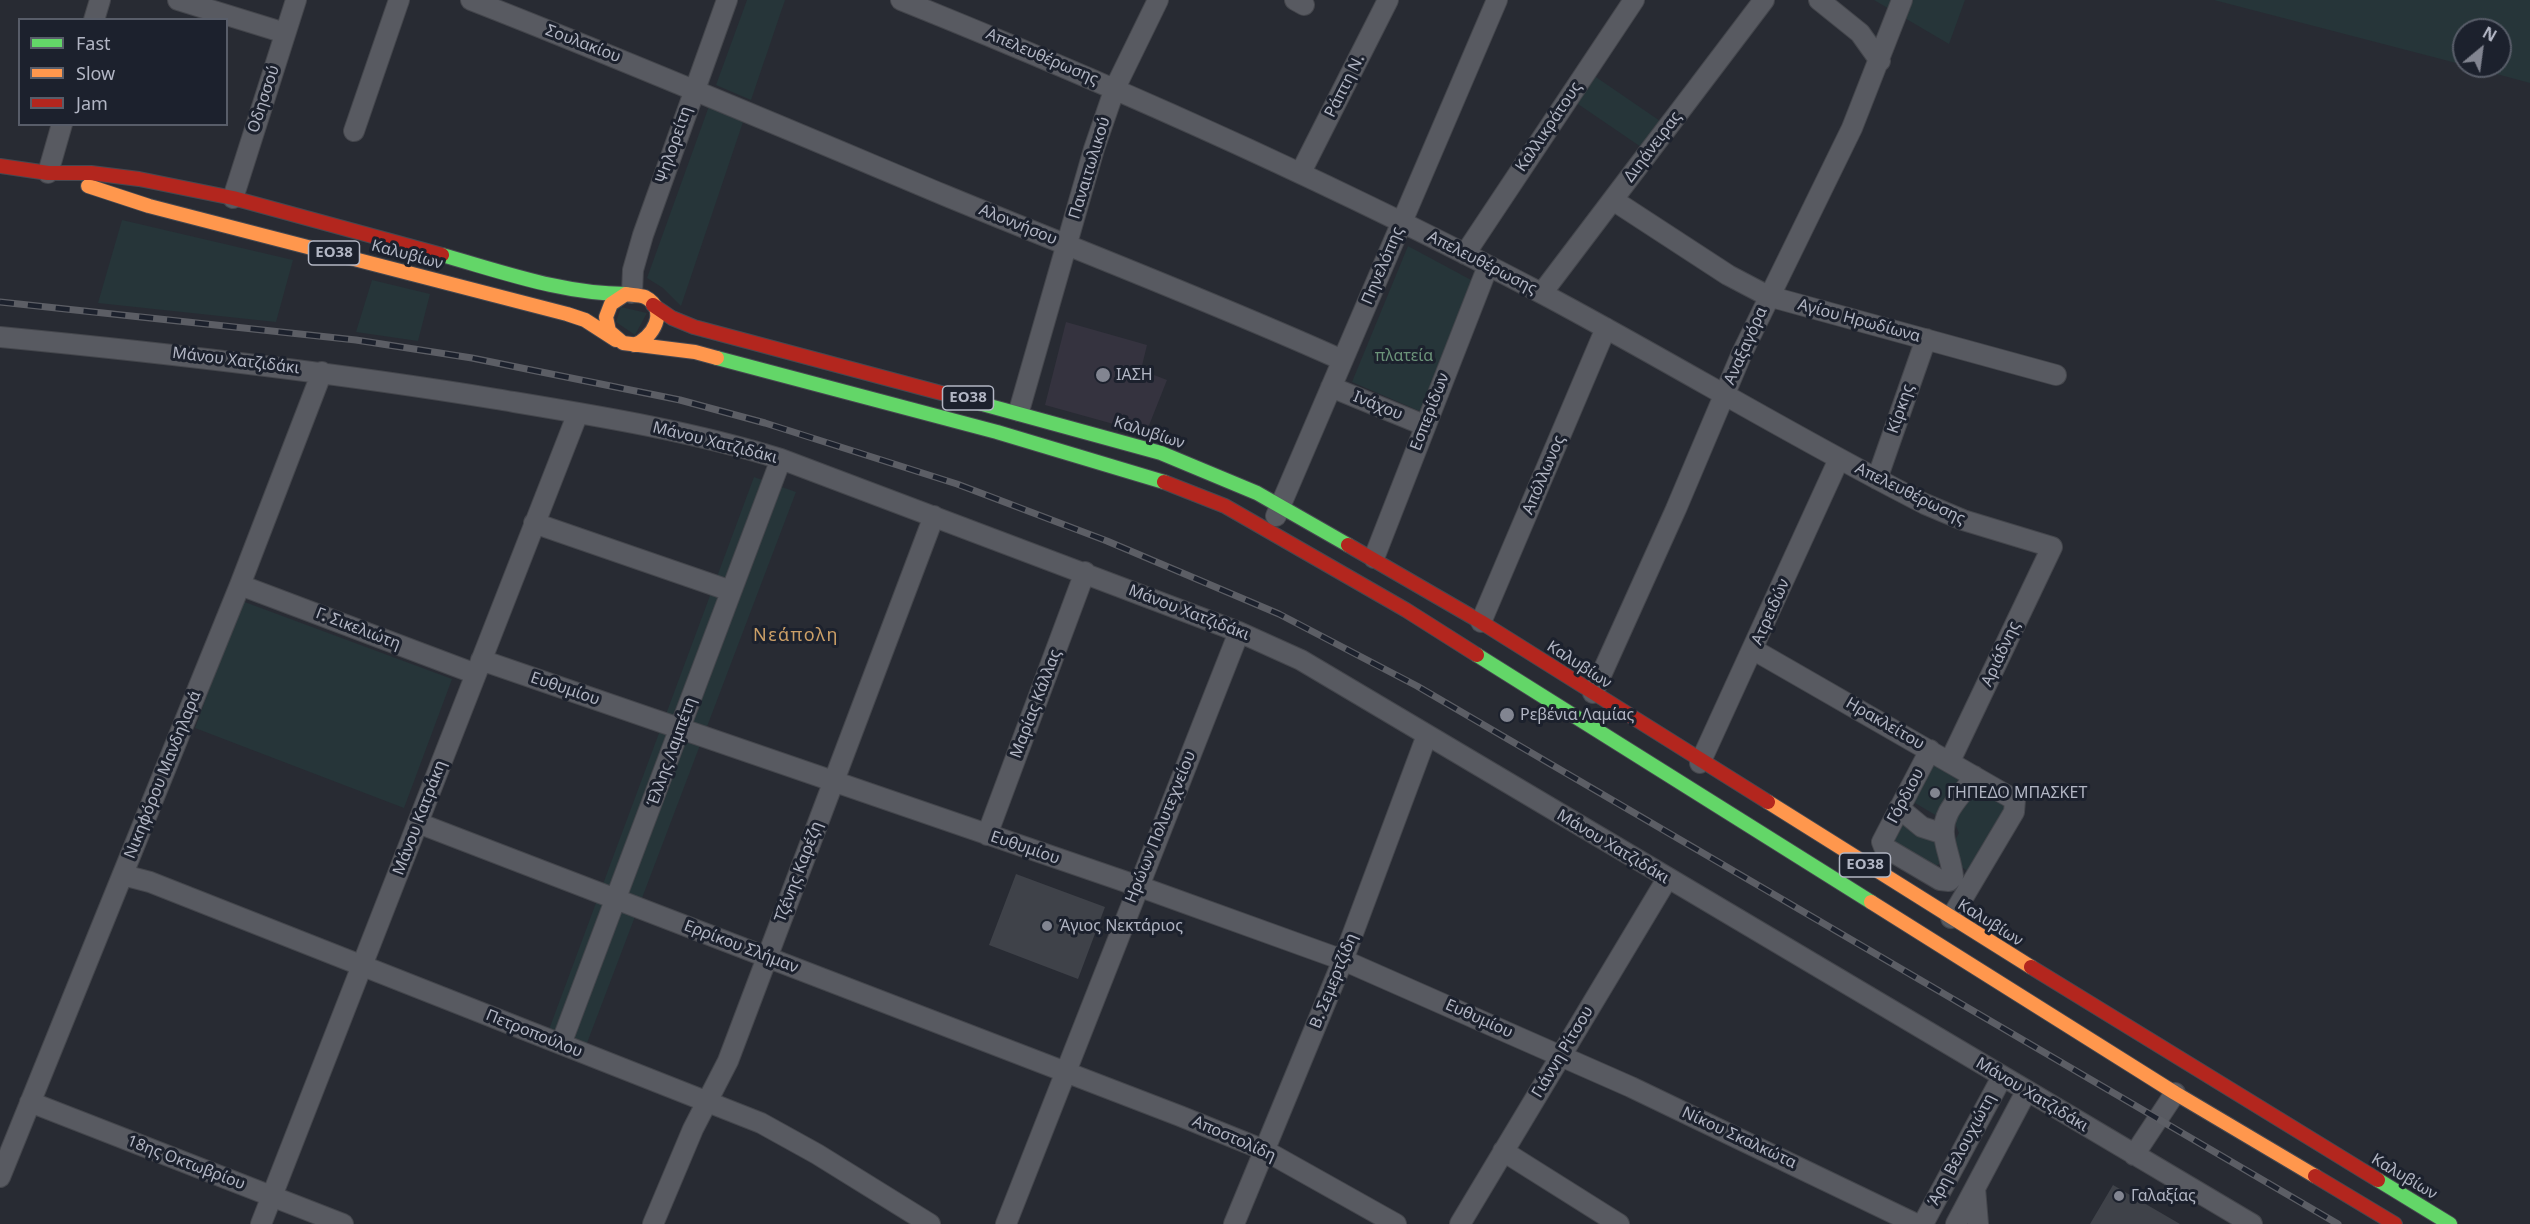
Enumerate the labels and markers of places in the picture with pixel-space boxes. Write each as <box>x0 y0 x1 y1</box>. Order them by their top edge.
place label: ΙΑΣΗ <box>1116 365 1153 385</box>
marker: ΙΑΣΗ <box>1094 366 1112 384</box>
place label: Ρεβένια Λαμίας <box>1520 705 1634 725</box>
marker: Ρεβένια Λαμίας <box>1498 706 1516 724</box>
place label: ΓΗΠΕΔΟ ΜΠΑΣΚΕΤ <box>1947 783 2087 803</box>
marker: ΓΗΠΕΔΟ ΜΠΑΣΚΕΤ <box>1928 786 1942 800</box>
place label: Άγιος Νεκτάριος <box>1059 916 1183 936</box>
marker: Άγιος Νεκτάριος <box>1040 919 1054 933</box>
place label: Γαλαξίας <box>2131 1186 2196 1206</box>
marker: Γαλαξίας <box>2112 1189 2126 1203</box>

